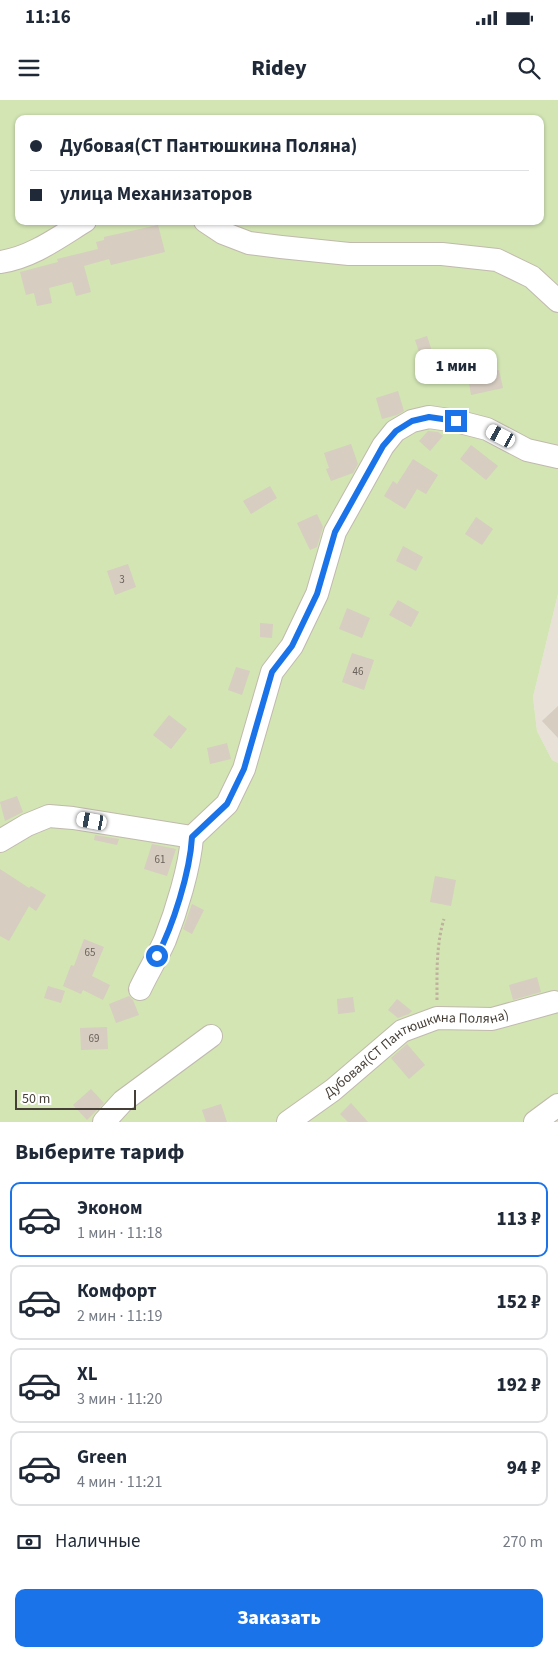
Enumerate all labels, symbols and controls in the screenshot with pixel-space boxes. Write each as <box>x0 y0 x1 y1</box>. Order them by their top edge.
text: 11:16 <box>25 4 71 31</box>
text: Ridey <box>251 52 307 84</box>
icon: menu <box>15 54 43 82</box>
icon: search <box>515 54 543 82</box>
text: Дубовая(СТ Пантюшкина Поляна) <box>60 133 357 160</box>
text: улица Механизаторов <box>60 181 252 208</box>
callout: 1 мин <box>415 348 497 384</box>
text: 1 мин <box>435 355 477 377</box>
route end <box>445 410 467 432</box>
car <box>484 422 517 450</box>
house number: 3 <box>119 572 125 587</box>
house number: 46 <box>353 664 364 679</box>
car <box>75 811 108 831</box>
house number: 61 <box>155 852 165 867</box>
house number: 65 <box>85 945 95 960</box>
route start <box>146 945 168 967</box>
street label: Дубовая(СТ Пантюшкина Поляна) <box>320 1005 511 1103</box>
house number: 69 <box>89 1031 99 1046</box>
scale bar <box>15 1087 136 1110</box>
text: 50 m <box>22 1089 50 1109</box>
text: Выберите тариф <box>15 1136 185 1168</box>
text: Эконом <box>77 1195 143 1222</box>
icon: car <box>17 1197 62 1242</box>
text: 113 ₽ <box>497 1206 541 1233</box>
text: 1 мин · 11:18 <box>77 1222 163 1244</box>
text: Комфорт <box>77 1278 157 1305</box>
icon: car <box>17 1280 62 1325</box>
text: 152 ₽ <box>497 1289 541 1316</box>
text: 2 мин · 11:19 <box>77 1305 163 1327</box>
text: XL <box>77 1361 98 1388</box>
icon: car <box>17 1363 62 1408</box>
text: 192 ₽ <box>497 1372 541 1399</box>
text: 3 мин · 11:20 <box>77 1388 163 1410</box>
text: Green <box>77 1444 127 1471</box>
icon: car <box>17 1446 62 1491</box>
text: 94 ₽ <box>507 1455 541 1482</box>
text: 4 мин · 11:21 <box>77 1471 163 1493</box>
icon: cash <box>15 1528 43 1556</box>
text: Наличные <box>55 1528 140 1555</box>
text: 270 m <box>503 1531 543 1553</box>
button: Заказать <box>15 1589 543 1647</box>

